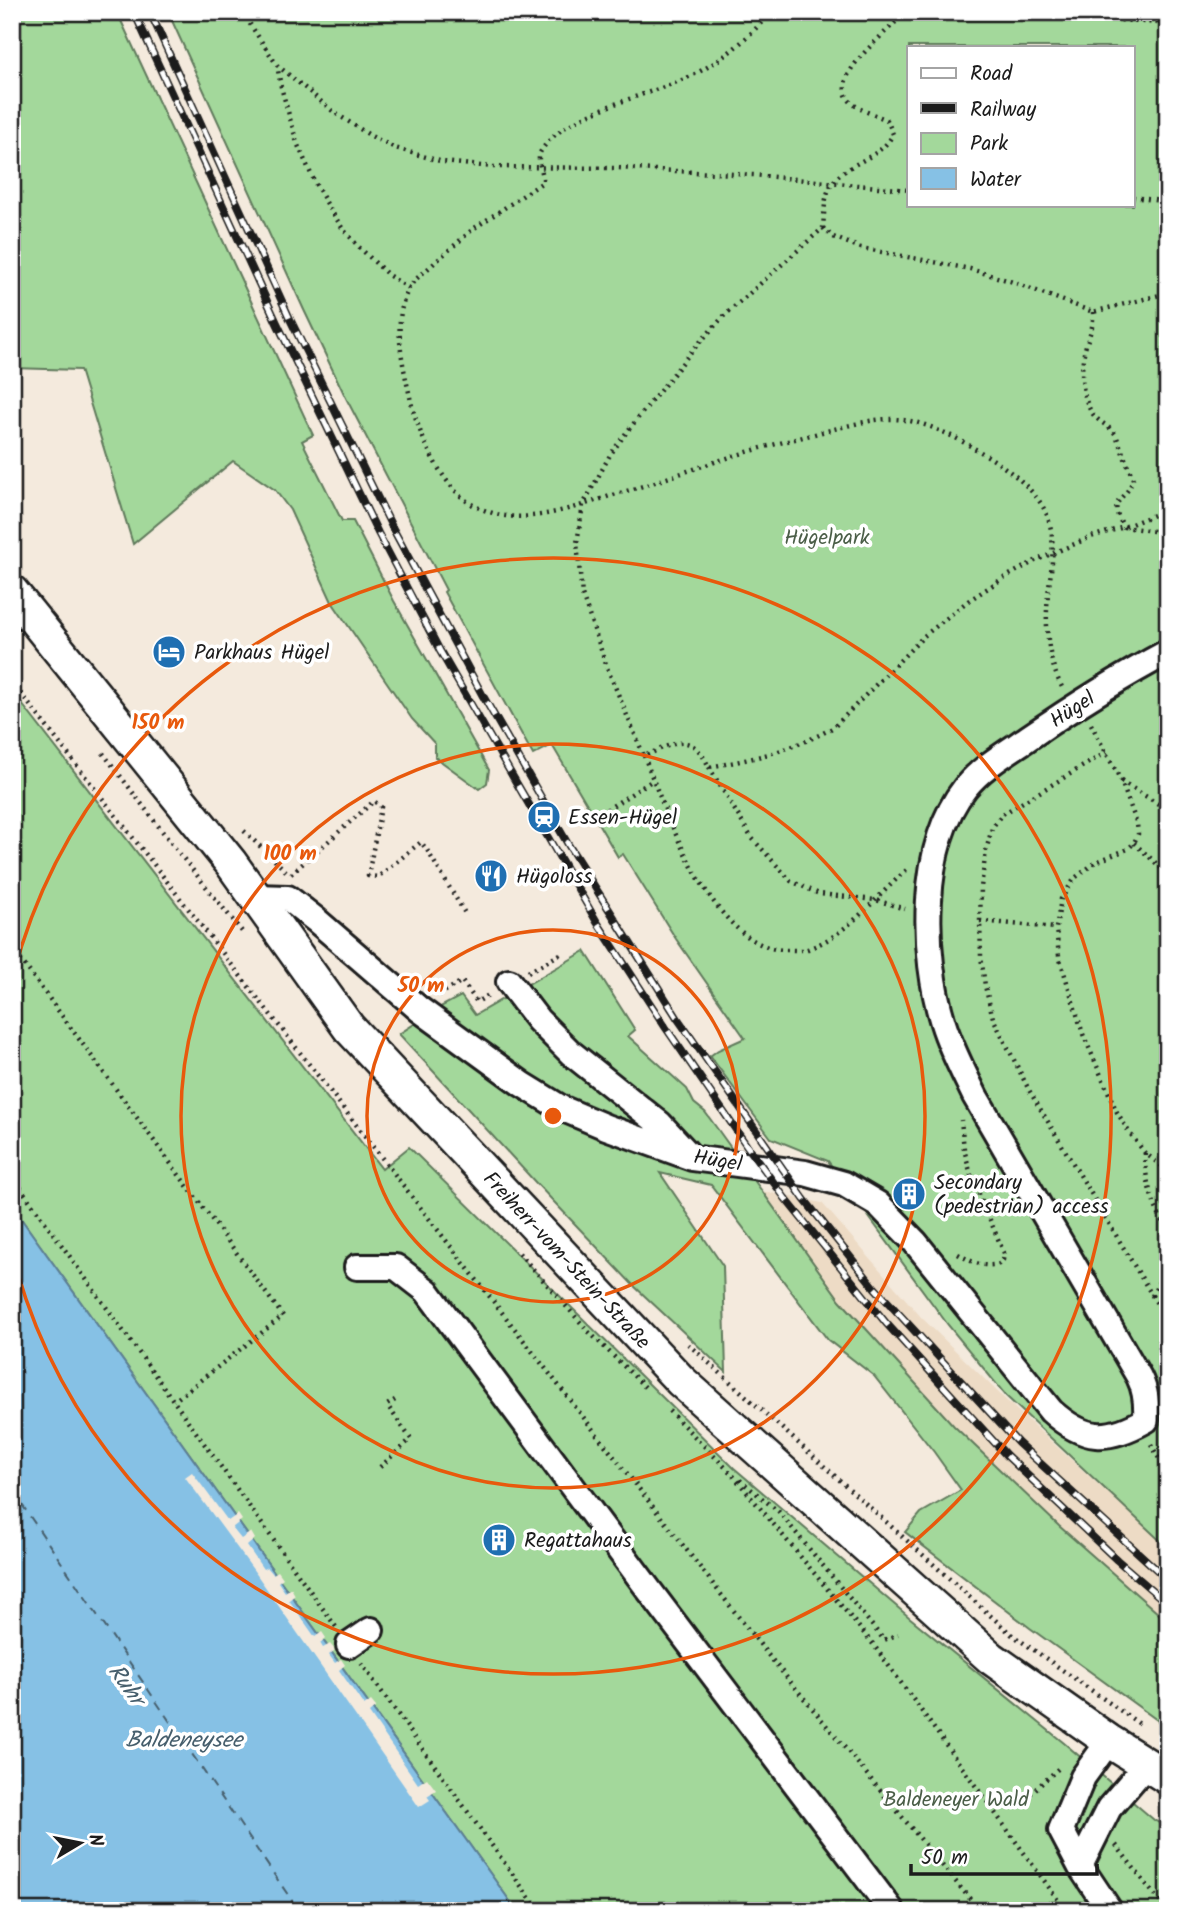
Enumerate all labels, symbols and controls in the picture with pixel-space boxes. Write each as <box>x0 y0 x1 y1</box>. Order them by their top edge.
legend <box>907 46 1134 206</box>
text: Road <box>970 58 1013 91</box>
text: Railway <box>970 94 1036 127</box>
text: Park <box>970 128 1008 161</box>
text: Water <box>970 164 1022 197</box>
park label: Hügelpark <box>784 522 870 555</box>
hotel icon: Parkhaus Hügel <box>150 633 188 671</box>
place label: Parkhaus Hügel <box>194 637 329 670</box>
street label: Hügel <box>1043 683 1102 737</box>
text: 150 m <box>131 707 185 740</box>
station icon: Essen-Hügel <box>525 798 563 836</box>
place label: Essen-Hügel <box>568 802 677 835</box>
text: 100 m <box>263 838 317 871</box>
restaurant icon: Hügoloss <box>472 857 510 895</box>
place label: Hügoloss <box>516 861 592 894</box>
text: 50 m <box>397 970 444 1003</box>
centre of rings <box>541 1104 565 1128</box>
street label: Hügel <box>691 1141 744 1182</box>
street label: Freiherr-vom-Stein-Straße <box>474 1164 658 1358</box>
place label: Secondary (pedestrian) access <box>934 1167 1109 1224</box>
building icon: Secondary (pedestrian) access <box>890 1175 928 1213</box>
building icon: Regattahaus <box>480 1521 518 1559</box>
place label: Regattahaus <box>524 1525 632 1558</box>
water label: Ruhr <box>98 1657 156 1717</box>
water label: Baldeneysee <box>126 1723 245 1759</box>
park label: Baldeneyer Wald <box>883 1784 1029 1817</box>
north arrow <box>46 1808 116 1878</box>
text: N <box>79 1832 111 1849</box>
scale bar <box>911 1832 1096 1876</box>
text: 50 m <box>921 1842 968 1875</box>

